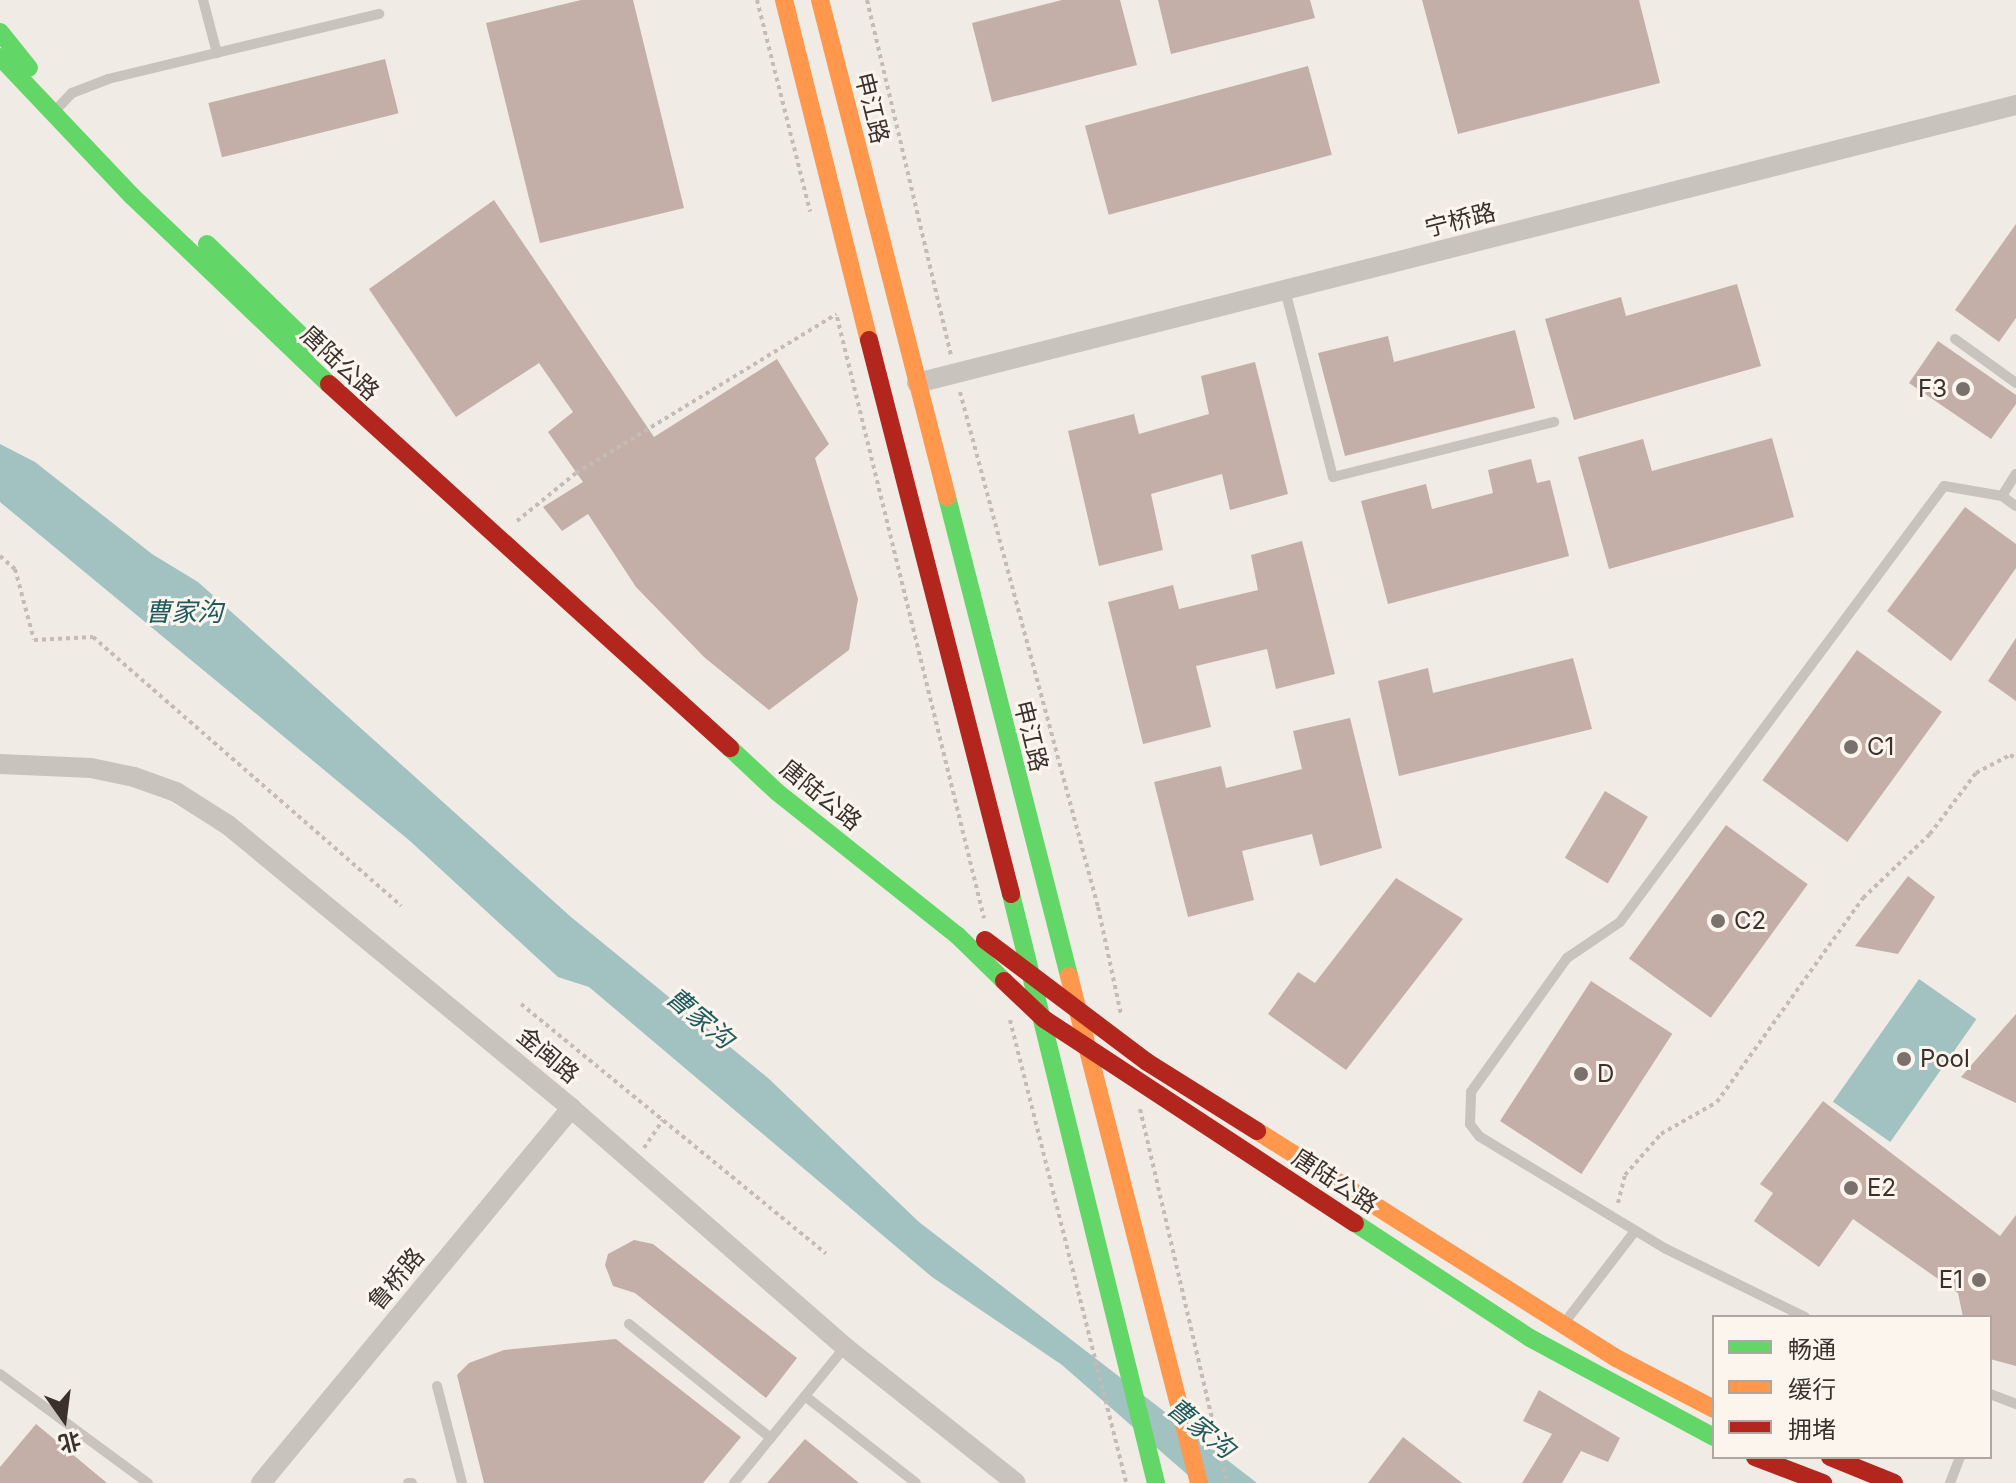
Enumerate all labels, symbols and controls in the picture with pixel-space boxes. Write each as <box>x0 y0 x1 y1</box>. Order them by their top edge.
street label: 申江路 <box>849 70 895 146</box>
street label: 宁桥路 <box>1422 197 1498 243</box>
street label: 唐陆公路 <box>295 320 385 406</box>
place label: F3 <box>1918 375 1947 403</box>
marker: F3 <box>1954 380 1972 398</box>
water label: 曹家沟 <box>145 596 223 628</box>
street label: 申江路 <box>1008 698 1054 774</box>
place label: C1 <box>1867 733 1894 761</box>
marker: C1 <box>1842 738 1860 756</box>
street label: 唐陆公路 <box>775 754 867 836</box>
place label: C2 <box>1734 907 1766 935</box>
marker: C2 <box>1709 912 1727 930</box>
water label: 曹家沟 <box>660 981 740 1055</box>
street label: 金闽路 <box>511 1021 585 1089</box>
place label: Pool <box>1920 1045 1970 1073</box>
marker: Pool <box>1895 1050 1913 1068</box>
place label: D <box>1597 1060 1614 1088</box>
marker: D <box>1572 1065 1590 1083</box>
street label: 唐陆公路 <box>1287 1143 1383 1219</box>
place label: E2 <box>1867 1174 1896 1202</box>
marker: E2 <box>1842 1179 1860 1197</box>
street label: 鲁桥路 <box>362 1242 430 1316</box>
place label: E1 <box>1939 1266 1963 1294</box>
marker: E1 <box>1970 1271 1988 1289</box>
legend <box>1712 1315 1992 1459</box>
text: 畅通 <box>1788 1335 1836 1364</box>
text: 缓行 <box>1788 1375 1836 1404</box>
north arrow <box>24 1379 104 1459</box>
water label: 曹家沟 <box>1161 1391 1241 1465</box>
text: 拥堵 <box>1788 1415 1836 1444</box>
text: 北 <box>56 1427 84 1458</box>

